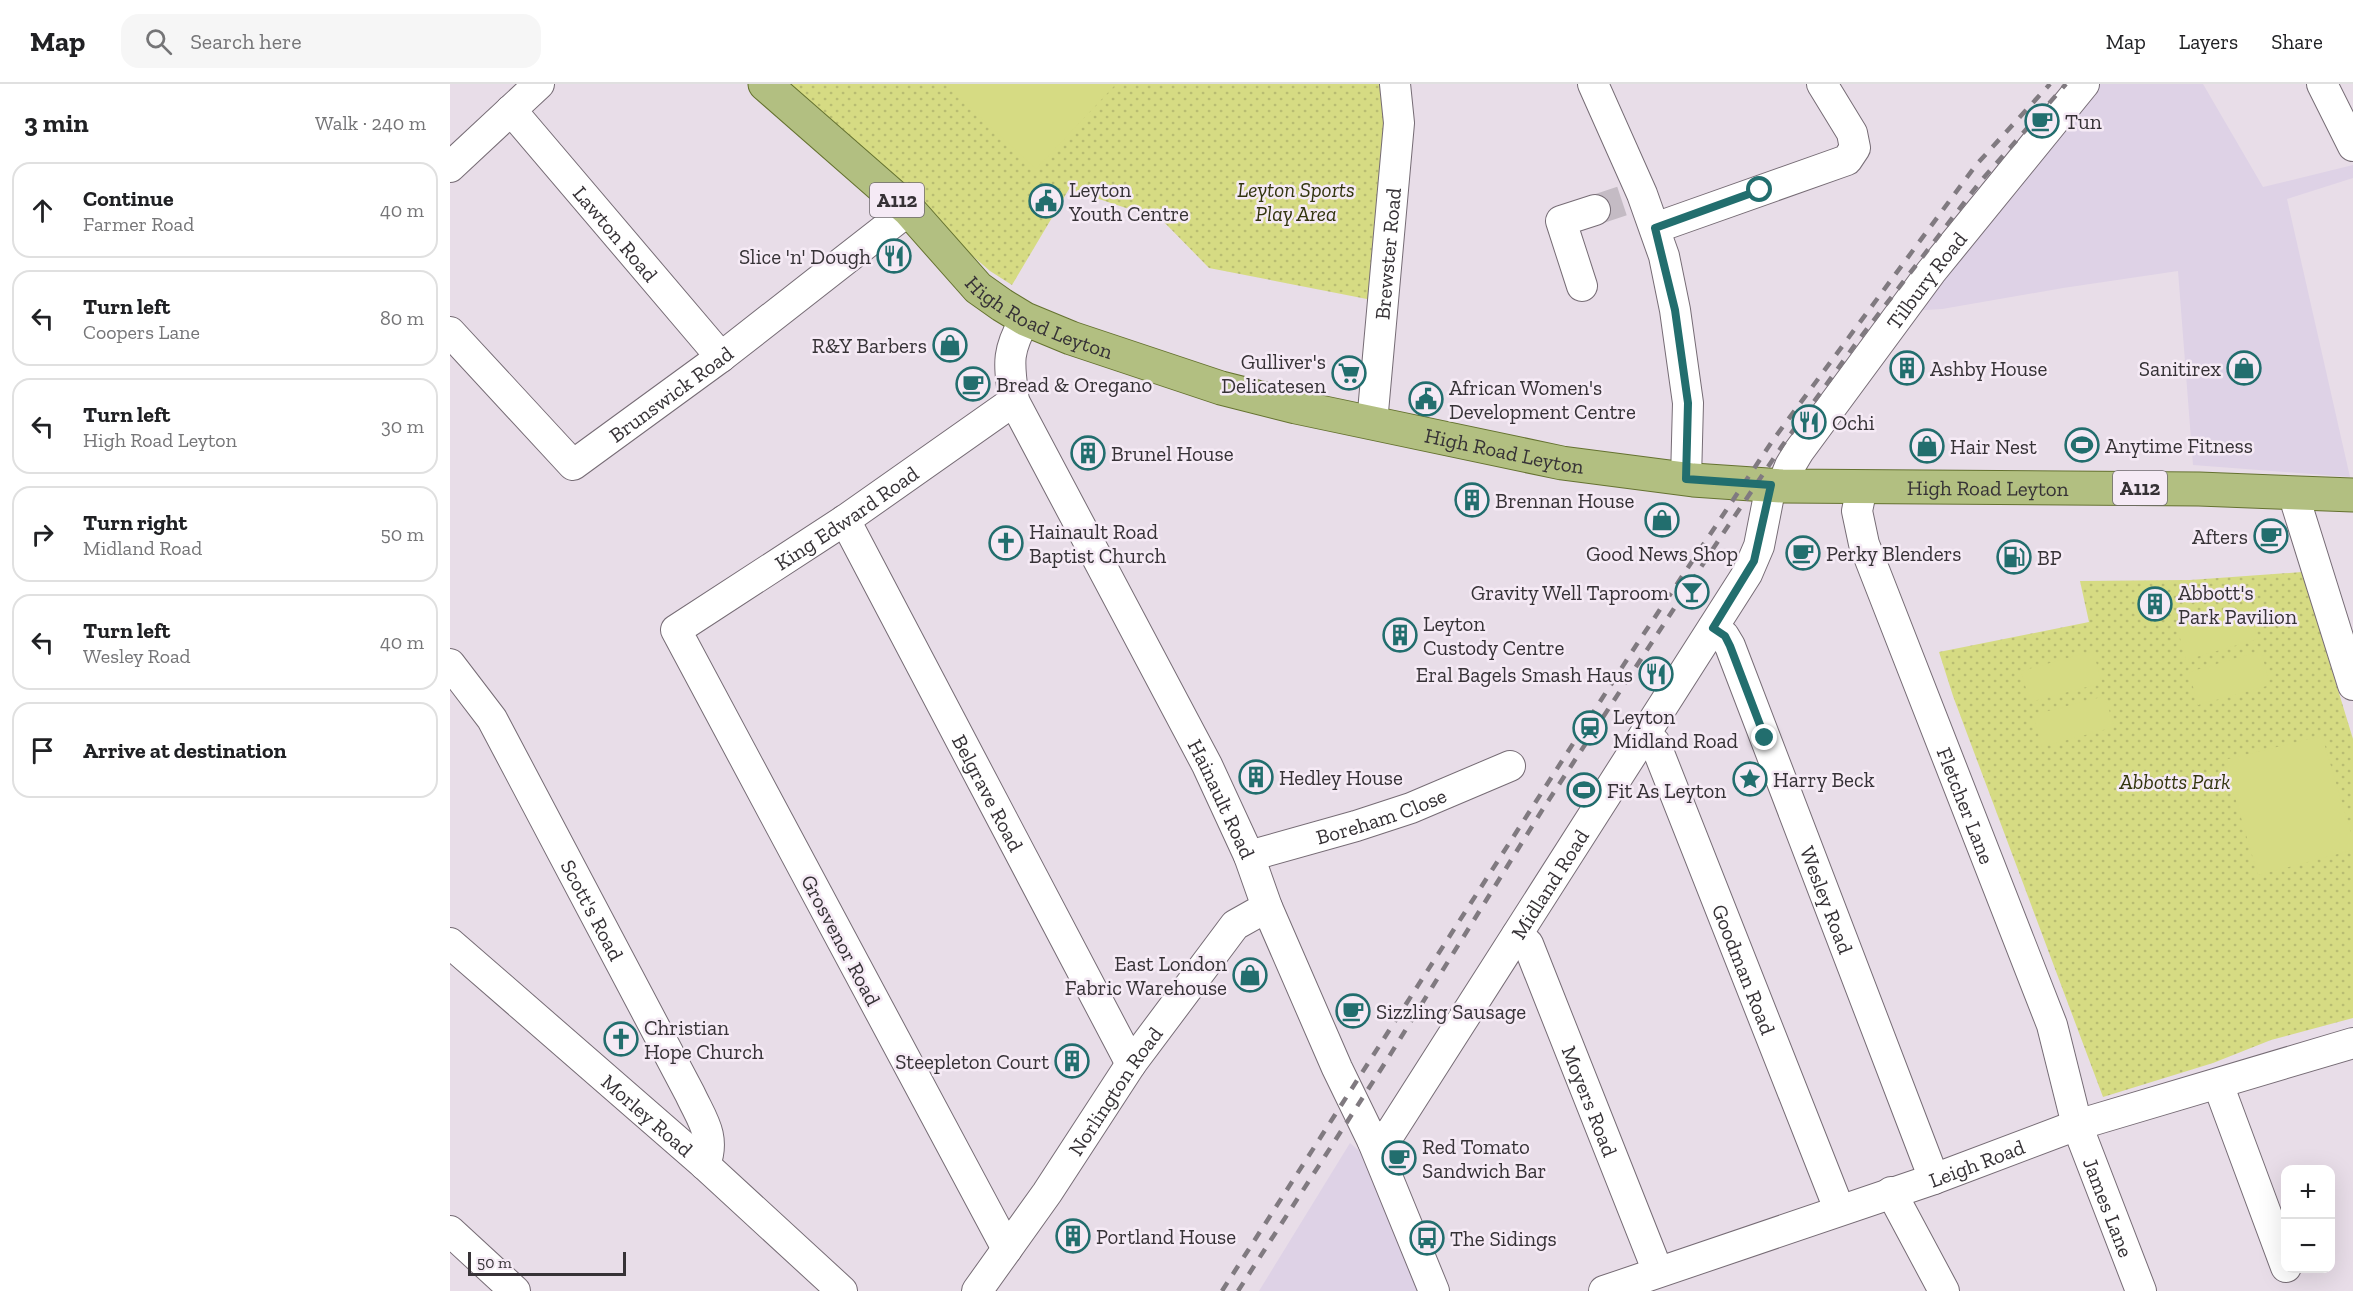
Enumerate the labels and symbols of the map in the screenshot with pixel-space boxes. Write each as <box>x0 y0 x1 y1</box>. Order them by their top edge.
cafe icon: Tun <box>2024 103 2060 139</box>
place label: Tun <box>2065 109 2102 134</box>
route start <box>1746 176 1772 202</box>
place label: Leyton Youth Centre <box>1068 177 1189 226</box>
park label: Leyton Sports Play Area <box>1237 177 1355 226</box>
street label: Lawton Road <box>568 180 664 287</box>
road number: A112 <box>870 183 924 217</box>
public building icon: Leyton Youth Centre <box>1028 183 1064 219</box>
street label: Brewster Road <box>1369 186 1406 321</box>
street label: Tilbury Road <box>1881 226 1972 334</box>
restaurant icon: Slice 'n' Dough <box>876 238 912 274</box>
place label: Slice 'n' Dough <box>739 244 871 269</box>
street label: High Road Leyton <box>960 270 1116 364</box>
shop icon: R&Y Barbers <box>932 327 968 363</box>
place label: R&Y Barbers <box>812 333 927 358</box>
street label: Brunswick Road <box>604 340 738 447</box>
place label: Gulliver's Delicatesen <box>1221 349 1326 398</box>
building icon: Ashby House <box>1889 350 1925 386</box>
shop icon: Sanitirex <box>2226 350 2262 386</box>
supermarket icon: Gulliver's Delicatesen <box>1331 355 1367 391</box>
place label: Ashby House <box>1930 356 2048 381</box>
place label: Sanitirex <box>2139 356 2221 381</box>
cafe icon: Bread & Oregano <box>955 366 991 402</box>
place label: Bread & Oregano <box>996 372 1152 397</box>
place label: African Women's Development Centre <box>1449 375 1636 424</box>
public building icon: African Women's Development Centre <box>1408 381 1444 417</box>
restaurant icon: Ochi <box>1791 404 1827 440</box>
place label: Ochi <box>1832 410 1875 435</box>
street label: High Road Leyton <box>1423 422 1585 478</box>
sports icon: Anytime Fitness <box>2064 427 2100 463</box>
shop icon: Hair Nest <box>1909 428 1945 464</box>
place label: Anytime Fitness <box>2105 433 2253 458</box>
place label: Hair Nest <box>1950 434 2037 459</box>
building icon: Brunel House <box>1070 435 1106 471</box>
place label: Brunel House <box>1111 441 1234 466</box>
street label: King Edward Road <box>770 460 923 575</box>
road number: A112 <box>2113 471 2167 505</box>
street label: High Road Leyton <box>1907 474 2069 501</box>
building icon: Brennan House <box>1454 482 1490 518</box>
place label: Brennan House <box>1495 488 1635 513</box>
shop icon: Good News Shop <box>1644 502 1680 538</box>
cafe icon: Afters <box>2253 518 2289 554</box>
place label: Hainault Road Baptist Church <box>1029 519 1166 568</box>
place label: Afters <box>2192 524 2248 549</box>
church icon: Hainault Road Baptist Church <box>988 525 1024 561</box>
cafe icon: Perky Blenders <box>1785 535 1821 571</box>
fuel station icon: BP <box>1996 539 2032 575</box>
place label: Good News Shop <box>1586 541 1738 566</box>
place label: Perky Blenders <box>1826 541 1962 566</box>
place label: BP <box>2037 545 2062 570</box>
bar icon: Gravity Well Taproom <box>1674 574 1710 610</box>
place label: Gravity Well Taproom <box>1471 580 1669 605</box>
place label: Abbott's Park Pavilion <box>2178 580 2297 629</box>
building icon: Abbott's Park Pavilion <box>2137 586 2173 622</box>
place label: Leyton Custody Centre <box>1423 611 1565 660</box>
building icon: Leyton Custody Centre <box>1382 617 1418 653</box>
restaurant icon: Eral Bagels Smash Haus <box>1638 656 1674 692</box>
place label: Eral Bagels Smash Haus <box>1416 662 1633 687</box>
place label: Leyton Midland Road <box>1613 704 1739 753</box>
station icon: Leyton Midland Road <box>1572 710 1608 746</box>
route end <box>1751 724 1777 750</box>
street label: Belgrave Road <box>947 730 1029 856</box>
street label: Hainault Road <box>1183 735 1261 863</box>
street label: Fletcher Lane <box>1932 744 2000 867</box>
building icon: Hedley House <box>1238 759 1274 795</box>
place icon: Harry Beck <box>1732 761 1768 797</box>
place label: Hedley House <box>1279 765 1403 790</box>
place label: Harry Beck <box>1773 767 1875 792</box>
park label: Abbotts Park <box>2119 769 2230 794</box>
sports icon: Fit As Leyton <box>1566 772 1602 808</box>
place label: Fit As Leyton <box>1607 778 1726 803</box>
street label: Boreham Close <box>1313 782 1450 849</box>
street label: Midland Road <box>1505 824 1594 943</box>
street label: Wesley Road <box>1795 843 1859 957</box>
street label: Scott's Road <box>556 855 630 965</box>
street label: Grosvenor Road <box>796 870 886 1010</box>
street label: Goodman Road <box>1707 900 1781 1038</box>
place label: East London Fabric Warehouse <box>1065 951 1227 1000</box>
shop icon: East London Fabric Warehouse <box>1232 957 1268 993</box>
cafe icon: Sizzling Sausage <box>1335 993 1371 1029</box>
place label: Sizzling Sausage <box>1376 999 1526 1024</box>
place label: Christian Hope Church <box>644 1015 764 1064</box>
church icon: Christian Hope Church <box>603 1021 639 1057</box>
street label: Norlington Road <box>1062 1021 1167 1160</box>
street label: Moyers Road <box>1557 1042 1624 1160</box>
building icon: Steepleton Court <box>1054 1043 1090 1079</box>
place label: Steepleton Court <box>895 1049 1049 1074</box>
street label: Morley Road <box>597 1069 699 1162</box>
street label: Leigh Road <box>1925 1133 2028 1192</box>
place label: Red Tomato Sandwich Bar <box>1422 1134 1546 1183</box>
cafe icon: Red Tomato Sandwich Bar <box>1381 1140 1417 1176</box>
street label: James Lane <box>2078 1154 2139 1261</box>
building icon: Portland House <box>1055 1218 1091 1254</box>
bus stop icon: The Sidings <box>1409 1220 1445 1256</box>
place label: Portland House <box>1096 1224 1236 1249</box>
place label: The Sidings <box>1450 1226 1557 1251</box>
scale bar <box>468 1249 626 1276</box>

